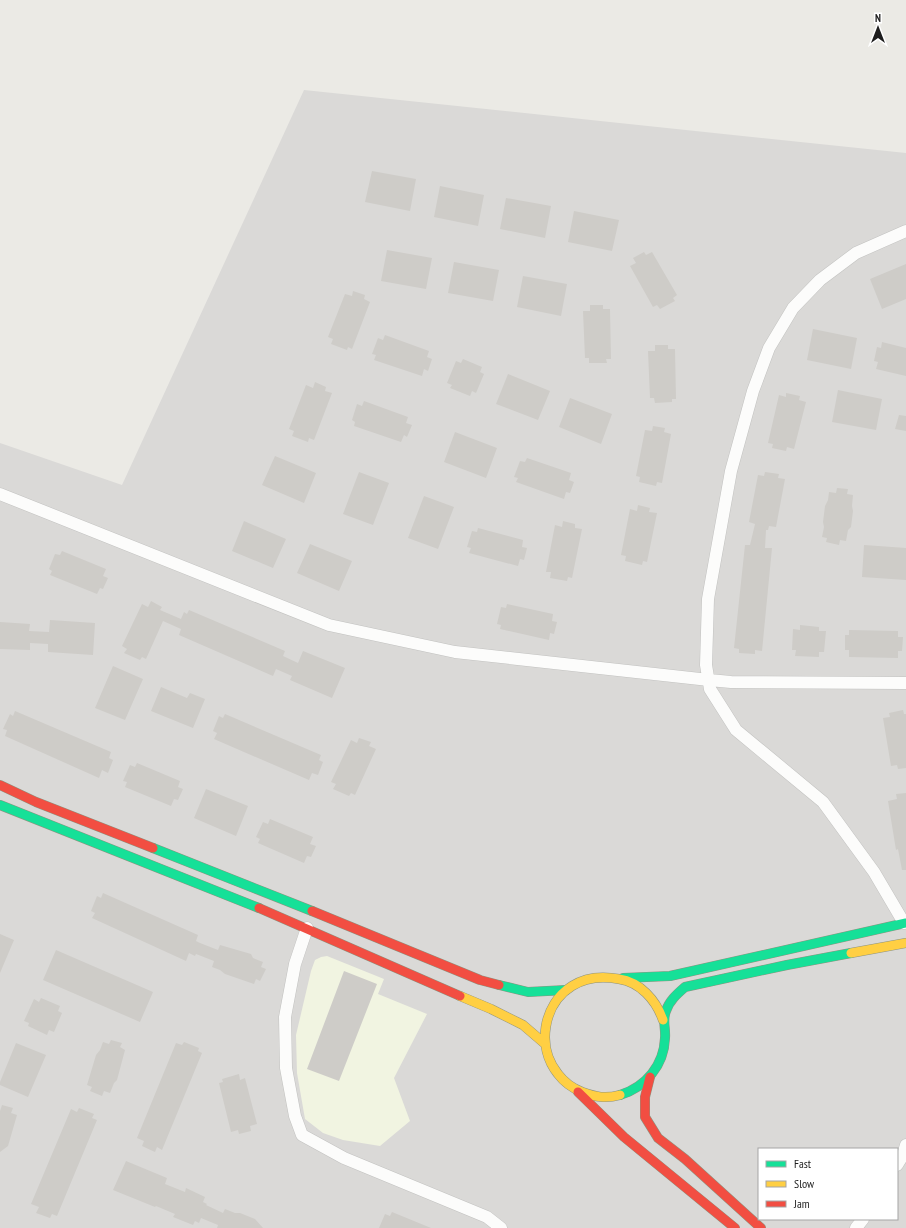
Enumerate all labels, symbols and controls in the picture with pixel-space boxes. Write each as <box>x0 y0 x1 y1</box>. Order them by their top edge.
north arrow <box>858 8 898 48</box>
text: N <box>875 11 881 25</box>
legend <box>758 1148 898 1220</box>
text: Fast <box>794 1156 812 1171</box>
text: Slow <box>794 1176 815 1191</box>
text: Jam <box>793 1196 810 1211</box>

